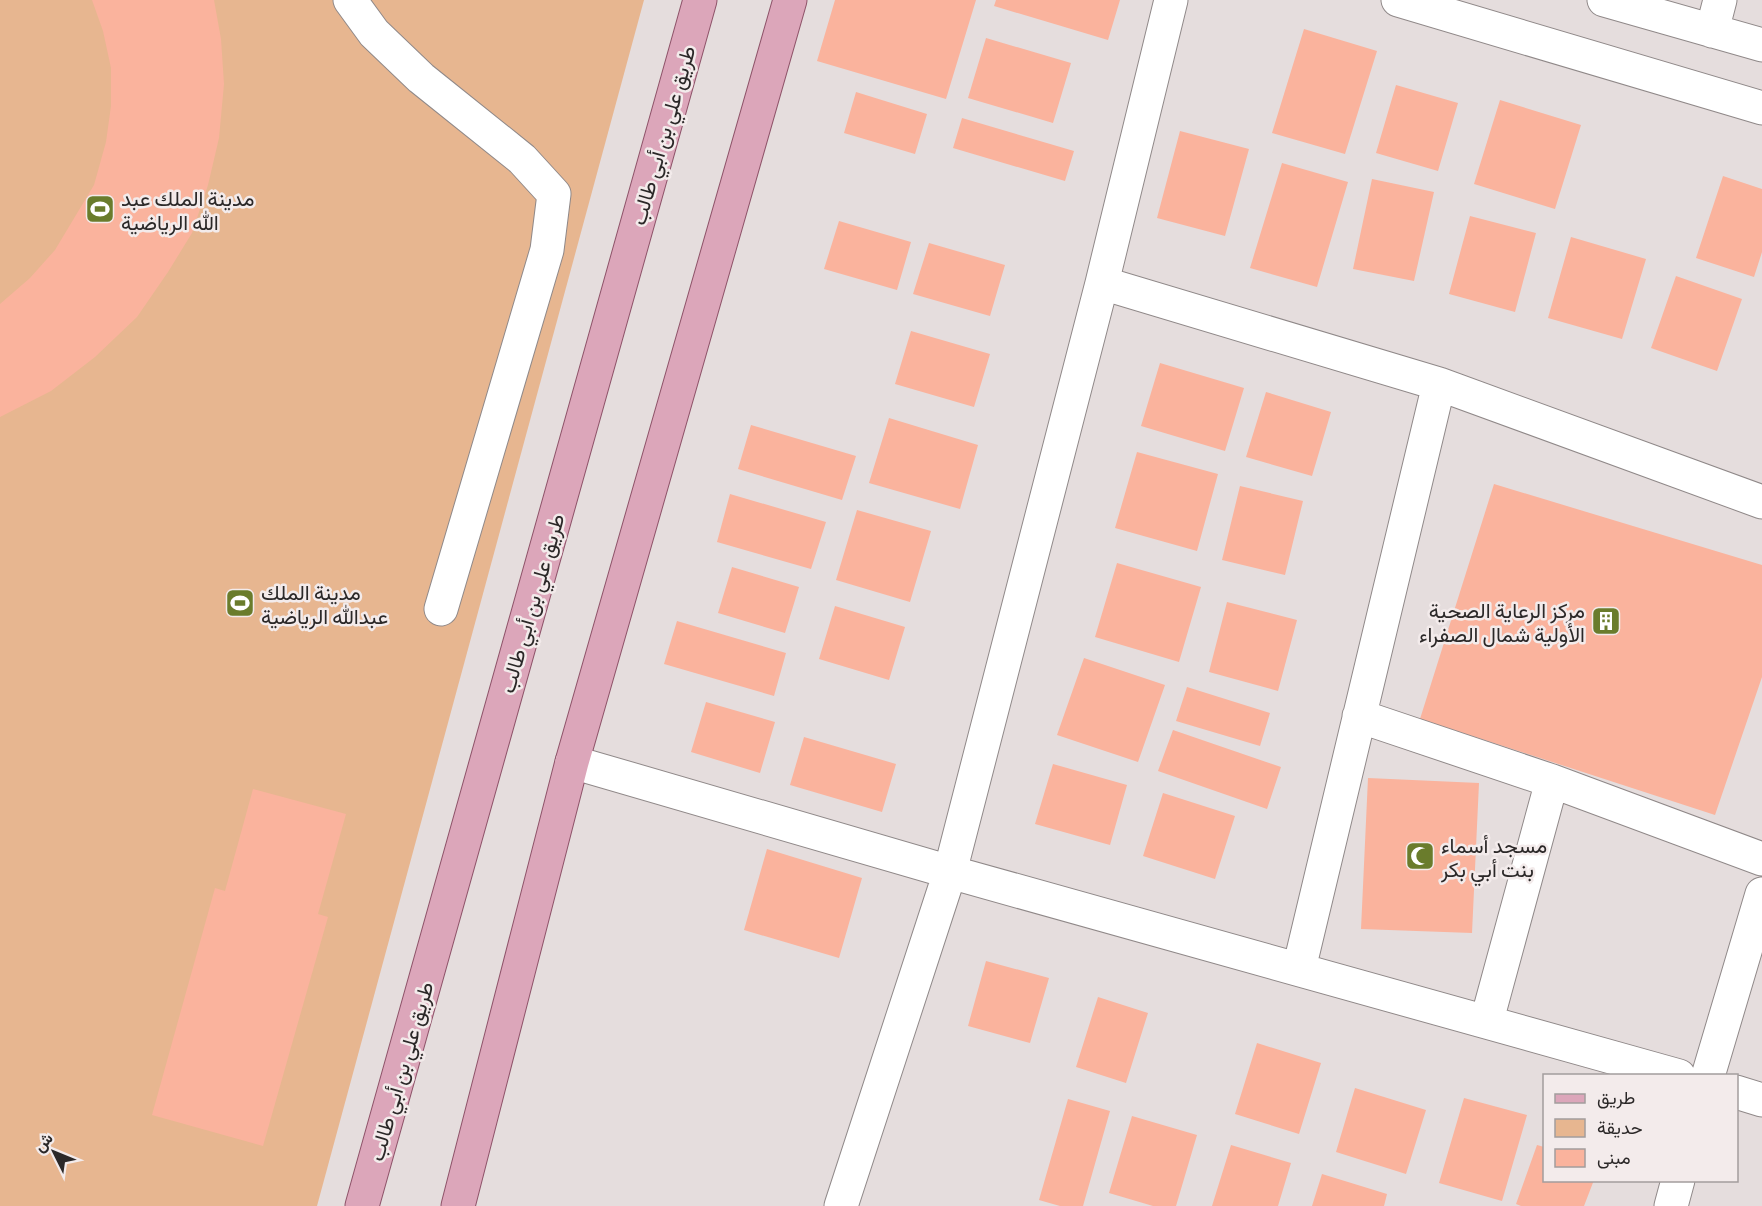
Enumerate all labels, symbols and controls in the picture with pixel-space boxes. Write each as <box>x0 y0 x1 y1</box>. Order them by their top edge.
street label: طريق علي بن أبي طالب <box>624 42 705 229</box>
place label: مدينة الملك عبد الله الرياضية <box>121 185 254 236</box>
sports icon: مدينة الملك عبد الله الرياضية <box>84 193 116 225</box>
street label: طريق علي بن أبي طالب <box>493 510 574 697</box>
place label: مدينة الملك عبدالله الرياضية <box>261 579 388 630</box>
sports icon: مدينة الملك عبدالله الرياضية <box>224 587 256 619</box>
place label: مركز الرعاية الصحية الأولية شمال الصفراء <box>1419 597 1585 648</box>
building icon: مركز الرعاية الصحية الأولية شمال الصفراء <box>1590 605 1622 637</box>
place label: مسجد أسماء بنت أبي بكر <box>1440 832 1547 887</box>
mosque icon: مسجد أسماء بنت أبي بكر <box>1404 840 1436 872</box>
street label: طريق علي بن أبي طالب <box>362 978 443 1165</box>
legend <box>1543 1074 1738 1182</box>
text: طريق <box>1597 1086 1635 1109</box>
text: حديقة <box>1597 1116 1643 1138</box>
north arrow <box>24 1122 84 1182</box>
text: ش <box>29 1128 57 1156</box>
text: مبنى <box>1597 1146 1631 1169</box>

